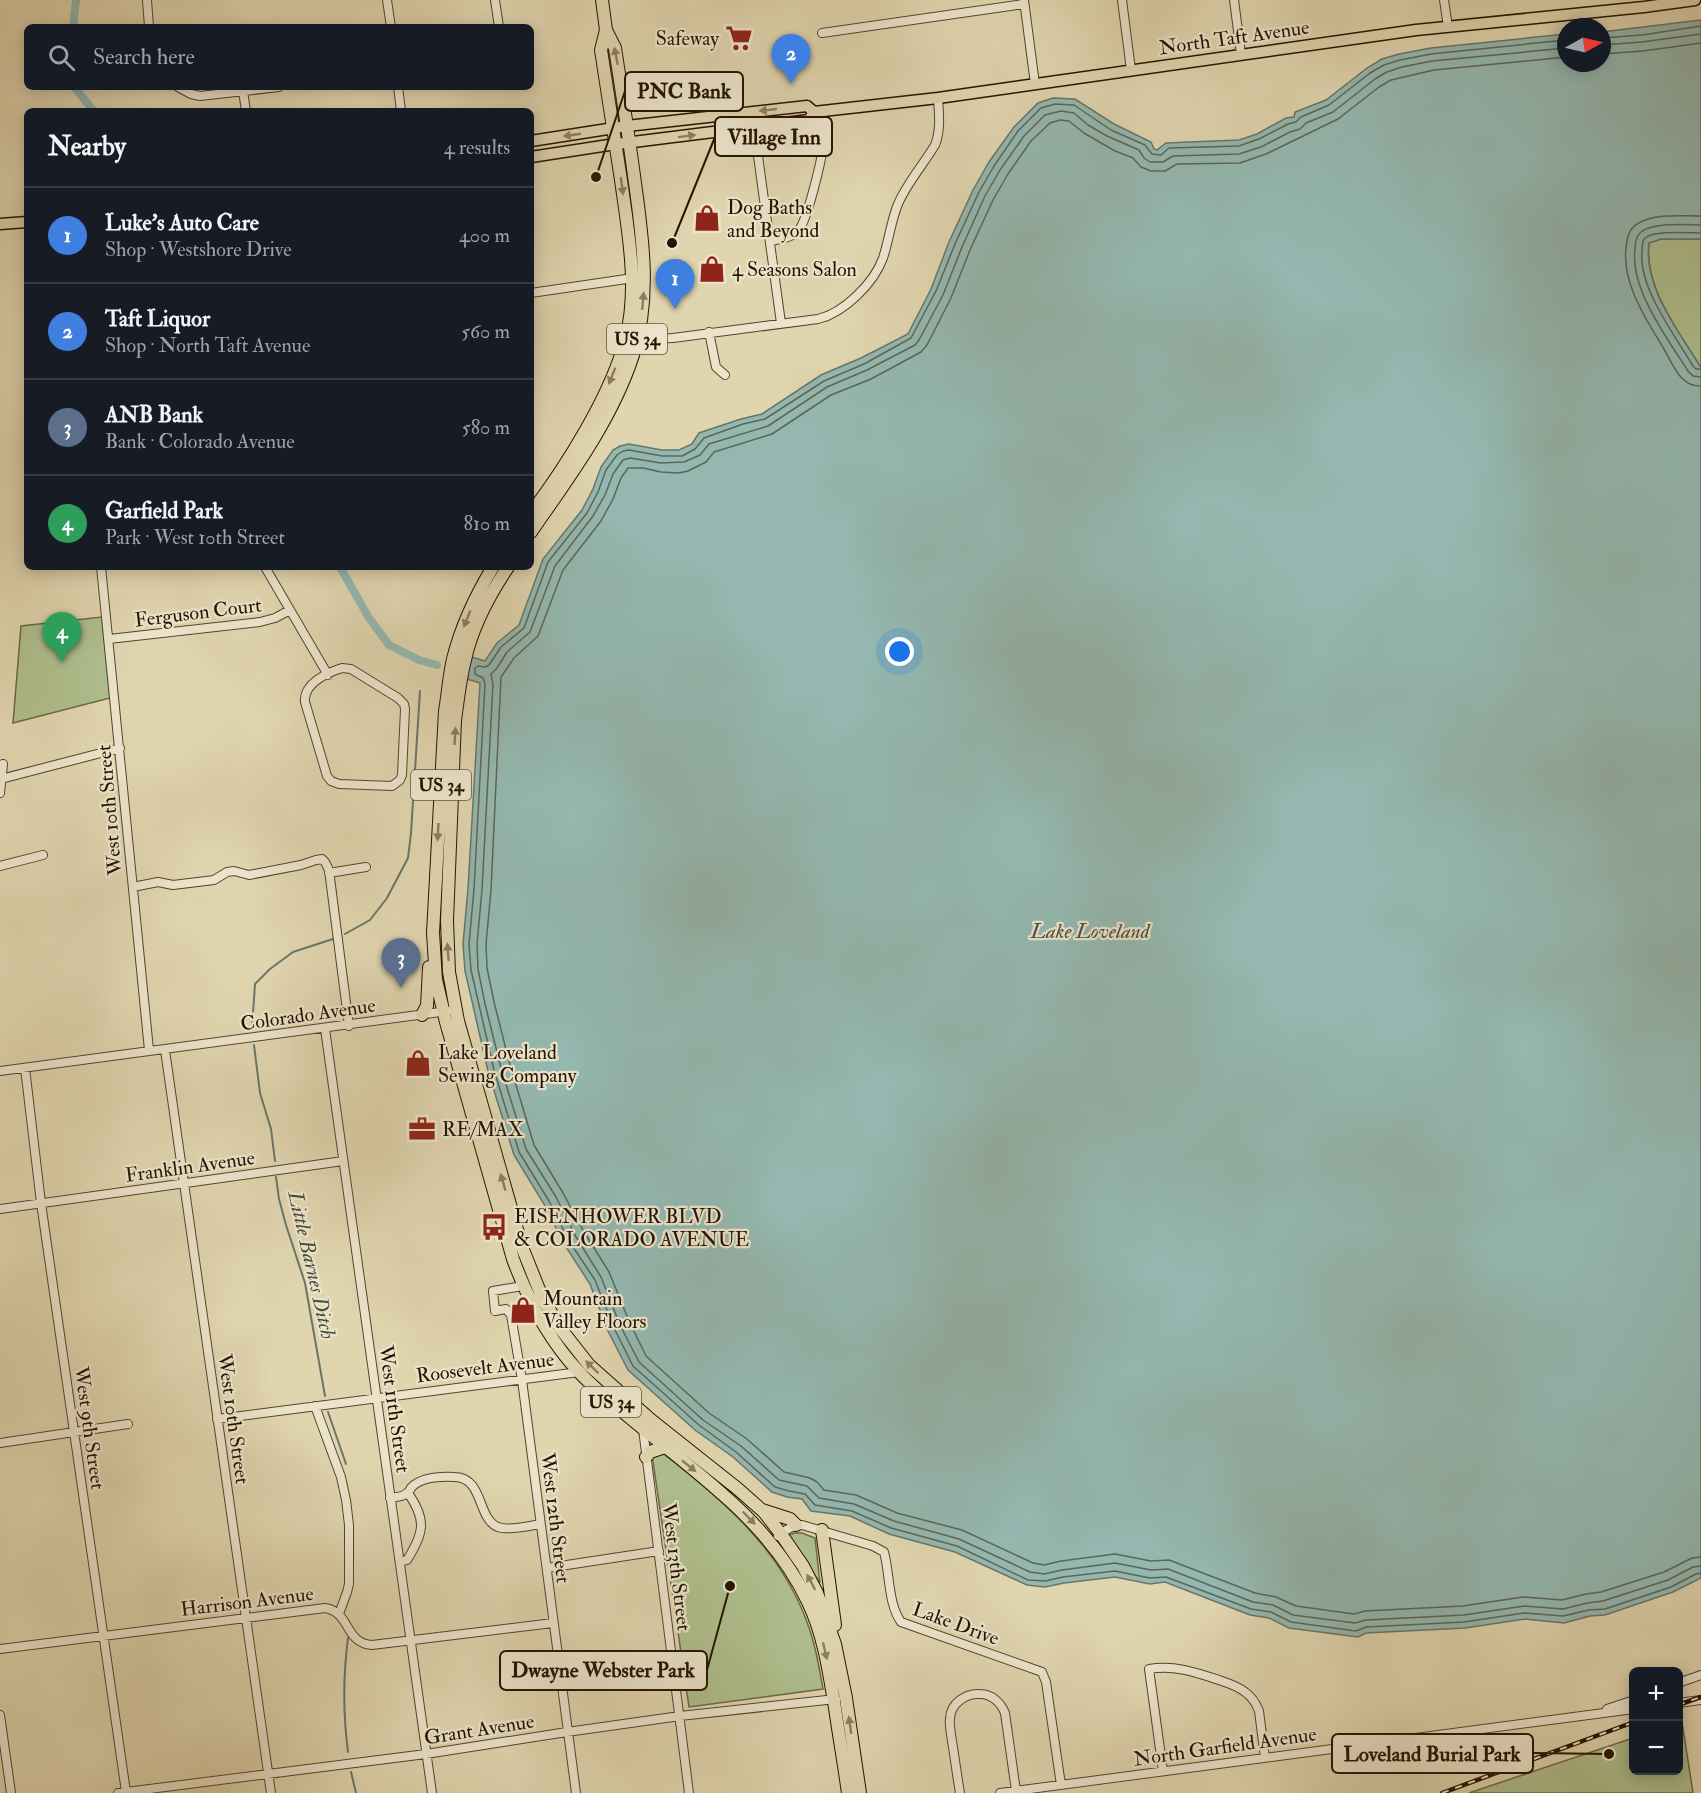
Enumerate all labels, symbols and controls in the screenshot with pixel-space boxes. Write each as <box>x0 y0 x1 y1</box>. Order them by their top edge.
street label: North Taft Avenue <box>1157 15 1311 60</box>
north arrow <box>1557 18 1611 72</box>
supermarket icon: Safeway <box>724 23 754 53</box>
search box <box>24 24 534 90</box>
place label: Safeway <box>656 26 720 51</box>
pin: 2 <box>772 34 810 84</box>
icon: search <box>45 41 78 74</box>
text: Search here <box>93 43 195 71</box>
one-way arrow <box>611 46 620 65</box>
callout: PNC Bank <box>625 72 743 111</box>
text: PNC Bank <box>637 78 732 105</box>
one-way arrow <box>758 105 777 115</box>
callout: Village Inn <box>715 117 832 156</box>
text: Village Inn <box>726 124 821 151</box>
one-way arrow <box>562 130 581 140</box>
text: Nearby <box>48 131 126 163</box>
one-way arrow <box>678 131 697 140</box>
text: 4 results <box>444 135 510 160</box>
one-way arrow <box>617 177 626 196</box>
place label: Dog Baths and Beyond <box>727 195 820 243</box>
shop icon: Dog Baths and Beyond <box>692 203 722 233</box>
text: Luke's Auto Care <box>105 209 259 237</box>
text: 1 <box>64 223 71 248</box>
text: 400 m <box>459 223 510 248</box>
text: Shop · Westshore Drive <box>105 237 292 262</box>
shop icon: 4 Seasons Salon <box>697 254 727 284</box>
place label: 4 Seasons Salon <box>732 257 857 282</box>
pin: 1 <box>656 260 694 309</box>
one-way arrow <box>638 291 648 310</box>
text: Taft Liquor <box>105 305 210 333</box>
text: 2 <box>62 319 73 344</box>
text: 560 m <box>461 319 510 344</box>
road number: US 34 <box>607 324 667 354</box>
text: Shop · North Taft Avenue <box>105 333 310 358</box>
one-way arrow <box>607 368 617 386</box>
text: ANB Bank <box>105 401 203 429</box>
text: 3 <box>64 415 71 440</box>
text: 580 m <box>462 415 510 440</box>
text: Bank · Colorado Avenue <box>105 429 295 454</box>
text: Garfield Park <box>105 497 223 525</box>
text: 4 <box>62 511 73 536</box>
text: 810 m <box>464 511 510 536</box>
text: Park · West 10th Street <box>105 525 285 550</box>
street label: Ferguson Court <box>133 592 263 633</box>
one-way arrow <box>462 611 472 629</box>
pin: 4 <box>42 612 82 662</box>
your location <box>885 637 914 666</box>
one-way arrow <box>450 727 459 746</box>
street label: West 10th Street <box>91 743 128 877</box>
road number: US 34 <box>411 770 471 800</box>
one-way arrow <box>434 823 443 842</box>
water label: Lake Loveland <box>1030 918 1151 945</box>
pin: 3 <box>382 938 420 988</box>
one-way arrow <box>443 942 452 961</box>
street label: Colorado Avenue <box>239 993 377 1036</box>
place label: Lake Loveland Sewing Company <box>438 1040 578 1089</box>
shop icon: Lake Loveland Sewing Company <box>403 1048 433 1078</box>
office icon: RE/MAX <box>407 1114 437 1144</box>
place label: RE/MAX <box>442 1117 524 1142</box>
street label: Franklin Avenue <box>124 1145 256 1188</box>
one-way arrow <box>498 1173 507 1191</box>
water label: Little Barnes Ditch <box>281 1188 342 1342</box>
place label: EISENHOWER BLVD & COLORADO AVENUE <box>514 1204 749 1252</box>
bus stop icon: EISENHOWER BLVD & COLORADO AVENUE <box>479 1212 509 1242</box>
place label: Mountain Valley Floors <box>543 1286 647 1334</box>
shop icon: Mountain Valley Floors <box>508 1295 538 1325</box>
street label: West 11th Street <box>373 1343 416 1475</box>
street label: Roosevelt Avenue <box>415 1347 556 1388</box>
street label: West 10th Street <box>212 1351 255 1486</box>
one-way arrow <box>585 1360 599 1374</box>
street label: West 9th Street <box>68 1364 111 1492</box>
road number: US 34 <box>581 1387 641 1417</box>
street label: West 12th Street <box>535 1450 576 1585</box>
one-way arrow <box>681 1460 696 1472</box>
street label: West 13th Street <box>656 1501 697 1633</box>
one-way arrow <box>742 1511 756 1526</box>
one-way arrow <box>806 1573 816 1590</box>
street label: Harrison Avenue <box>179 1581 315 1622</box>
street label: Lake Drive <box>909 1596 1003 1651</box>
one-way arrow <box>820 1642 830 1660</box>
callout: Dwayne Webster Park <box>500 1651 707 1690</box>
text: Dwayne Webster Park <box>511 1657 696 1684</box>
map controls <box>1629 1667 1683 1775</box>
button: + <box>1629 1667 1683 1721</box>
street label: Grant Avenue <box>422 1708 536 1751</box>
one-way arrow <box>846 1715 855 1734</box>
street label: North Garfield Avenue <box>1132 1721 1318 1772</box>
button: − <box>1629 1721 1683 1775</box>
callout: Loveland Burial Park <box>1332 1734 1533 1773</box>
text: Loveland Burial Park <box>1343 1741 1522 1768</box>

